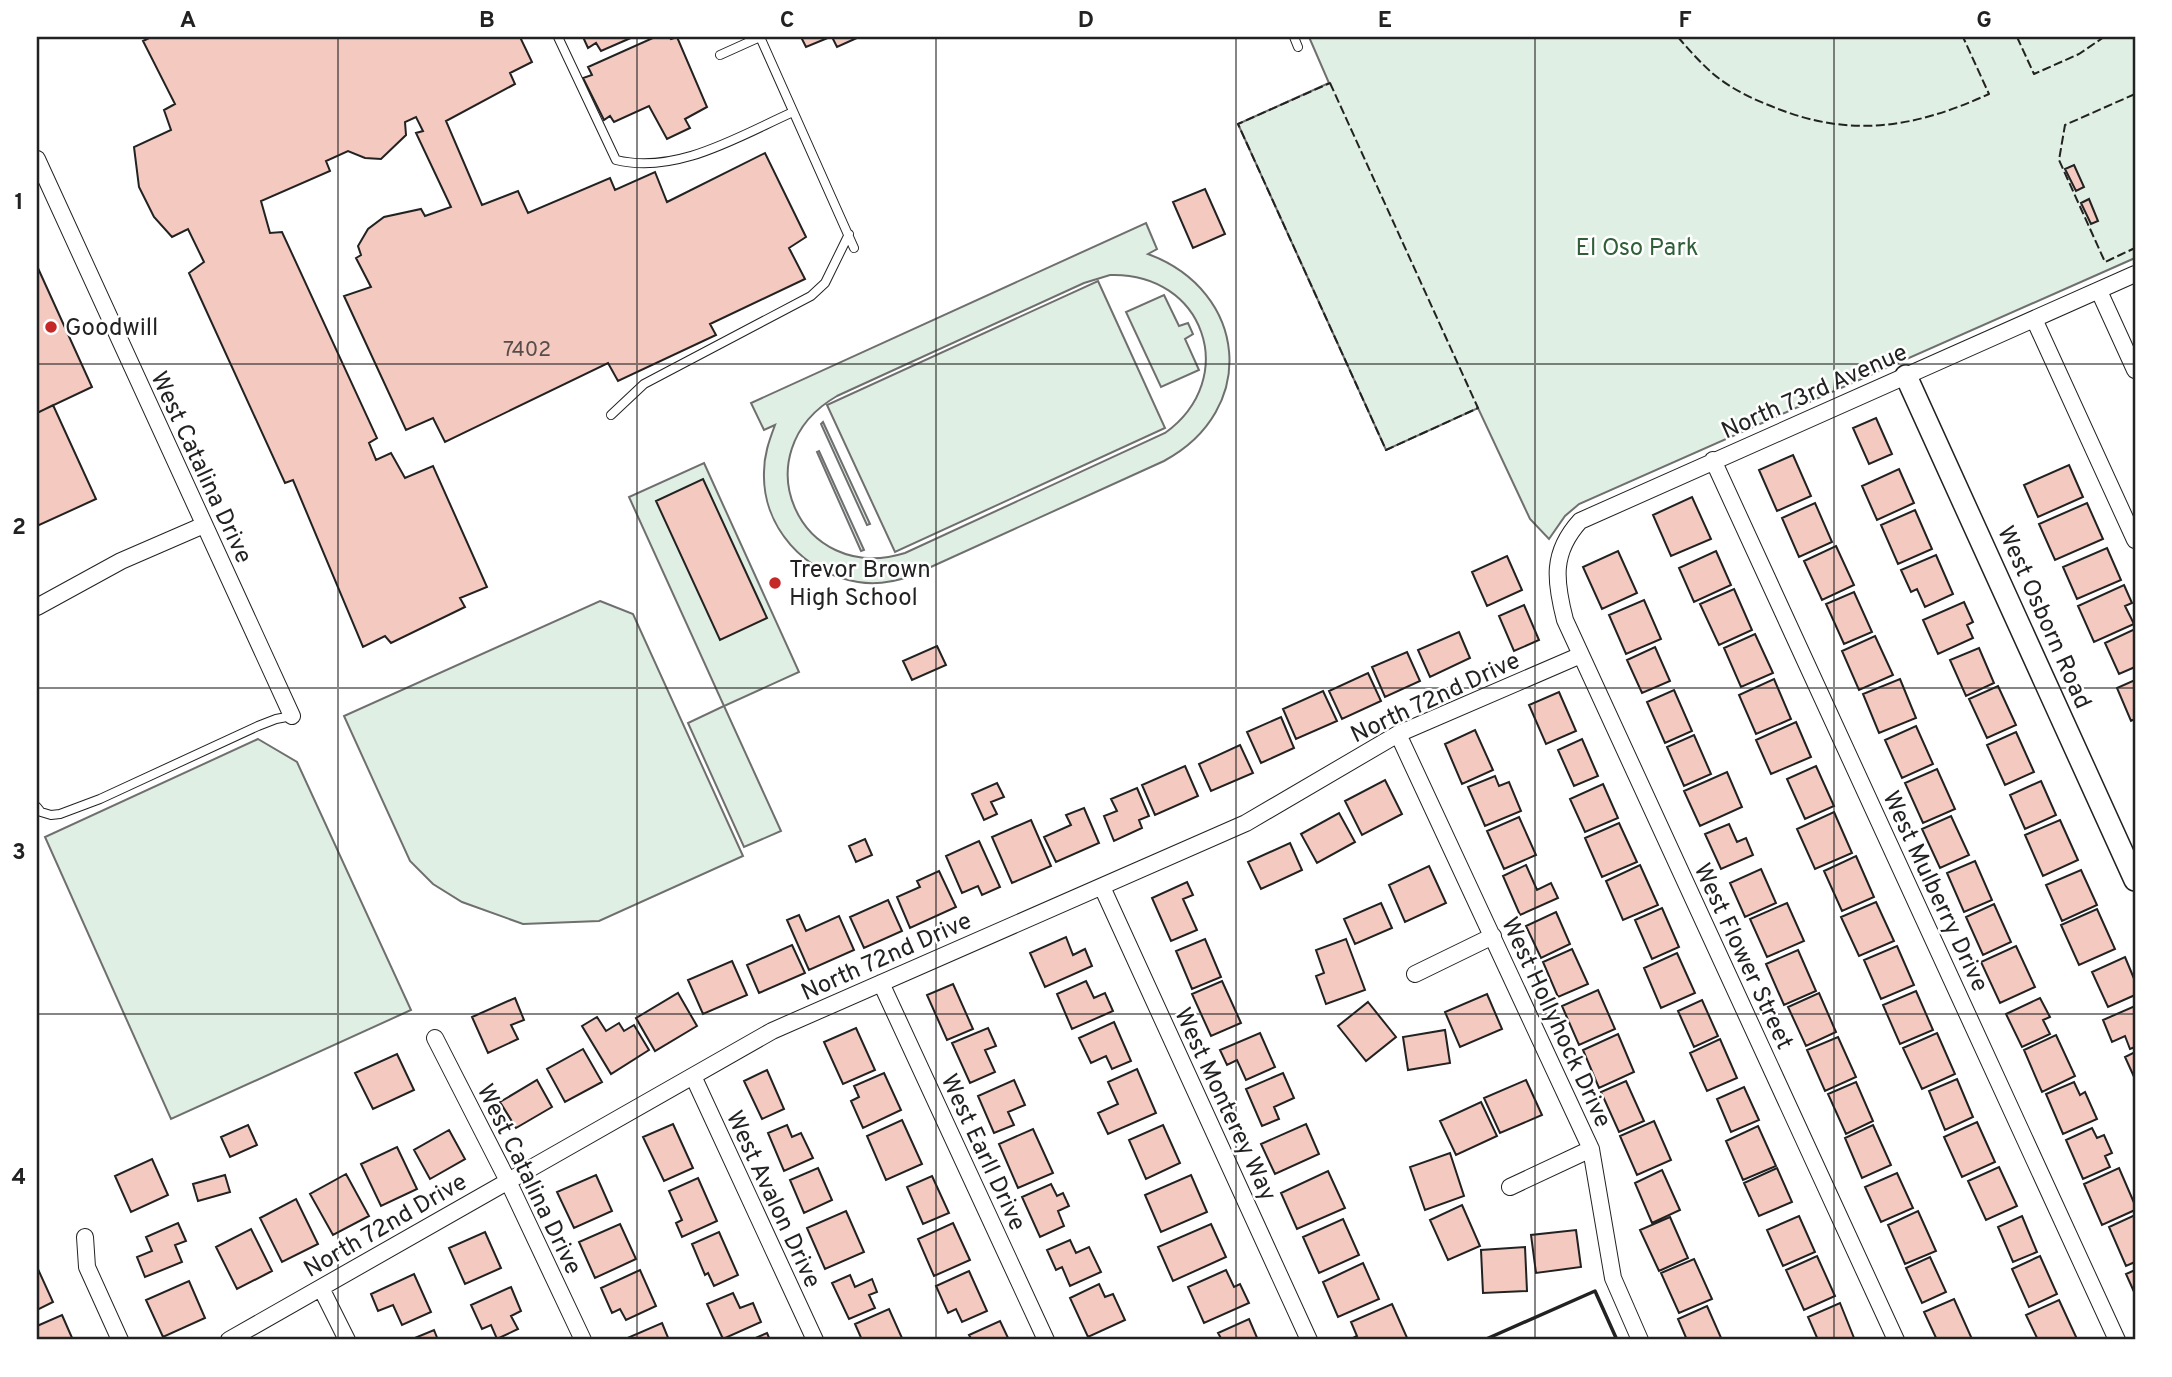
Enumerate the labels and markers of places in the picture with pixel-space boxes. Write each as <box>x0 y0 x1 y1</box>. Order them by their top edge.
place label: Goodwill <box>65 314 158 344</box>
marker: Goodwill <box>43 319 59 335</box>
place label: Trevor Brown High School <box>789 556 931 614</box>
marker: Trevor Brown High School <box>767 575 783 591</box>

